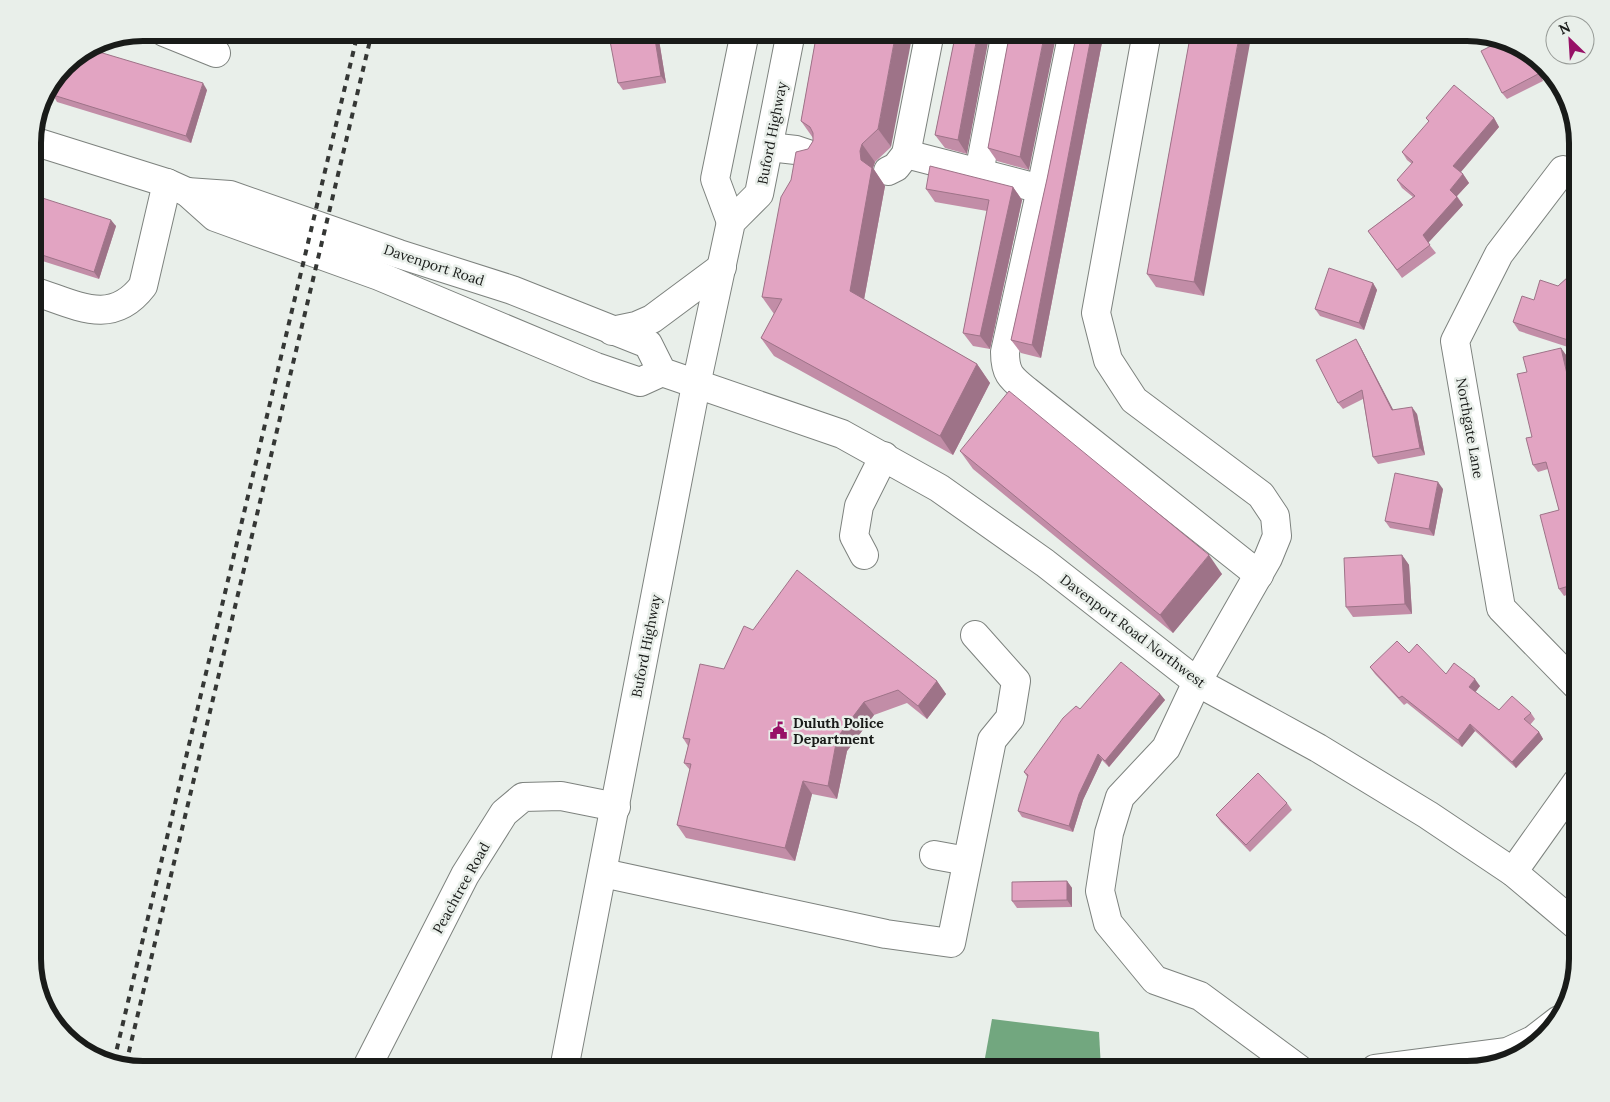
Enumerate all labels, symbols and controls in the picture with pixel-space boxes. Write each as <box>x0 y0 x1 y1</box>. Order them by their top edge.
north arrow <box>1545 15 1595 65</box>
text: N <box>1556 18 1573 39</box>
street label: Buford Highway <box>753 79 791 186</box>
street label: Davenport Road <box>381 240 487 290</box>
street label: Northgate Lane <box>1452 376 1488 480</box>
street label: Davenport Road Northwest <box>1057 570 1210 692</box>
street label: Buford Highway <box>627 592 665 699</box>
place label: Duluth Police Department <box>793 714 884 748</box>
public building icon: Duluth Police Department <box>769 721 789 741</box>
street label: Peachtree Road <box>429 839 493 937</box>

